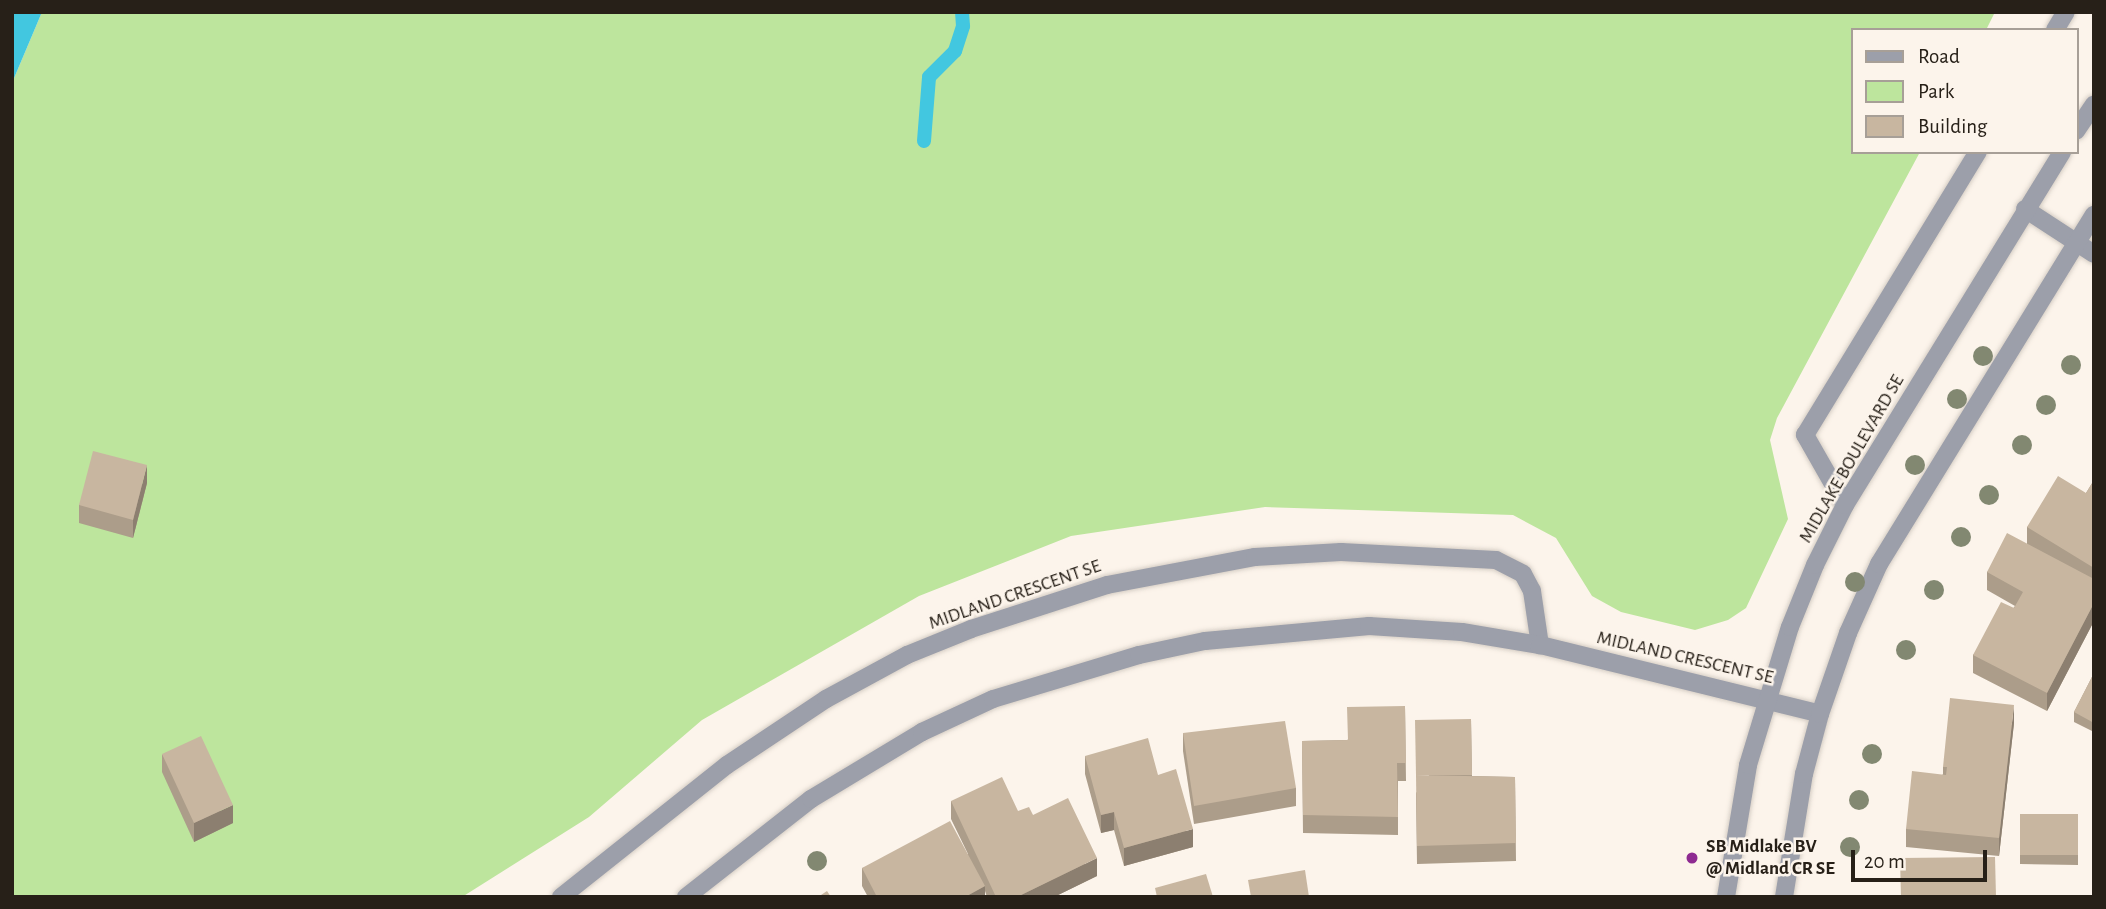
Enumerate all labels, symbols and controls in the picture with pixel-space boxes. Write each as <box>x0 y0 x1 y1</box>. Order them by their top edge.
legend <box>1850 28 2078 154</box>
text: Road <box>1918 46 1960 67</box>
text: Park <box>1918 81 1954 102</box>
text: Building <box>1918 116 1987 137</box>
street label: MIDLAKE BOULEVARD SE <box>1794 371 1910 547</box>
street label: MIDLAND CRESCENT SE <box>926 555 1104 635</box>
street label: MIDLAND CRESCENT SE <box>1594 627 1776 689</box>
place label: SB Midlake BV @ Midland CR SE <box>1706 836 1835 880</box>
scale bar <box>1854 836 1990 880</box>
marker: SB Midlake BV @ Midland CR SE <box>1684 850 1700 866</box>
text: 20 m <box>1864 851 1905 872</box>

